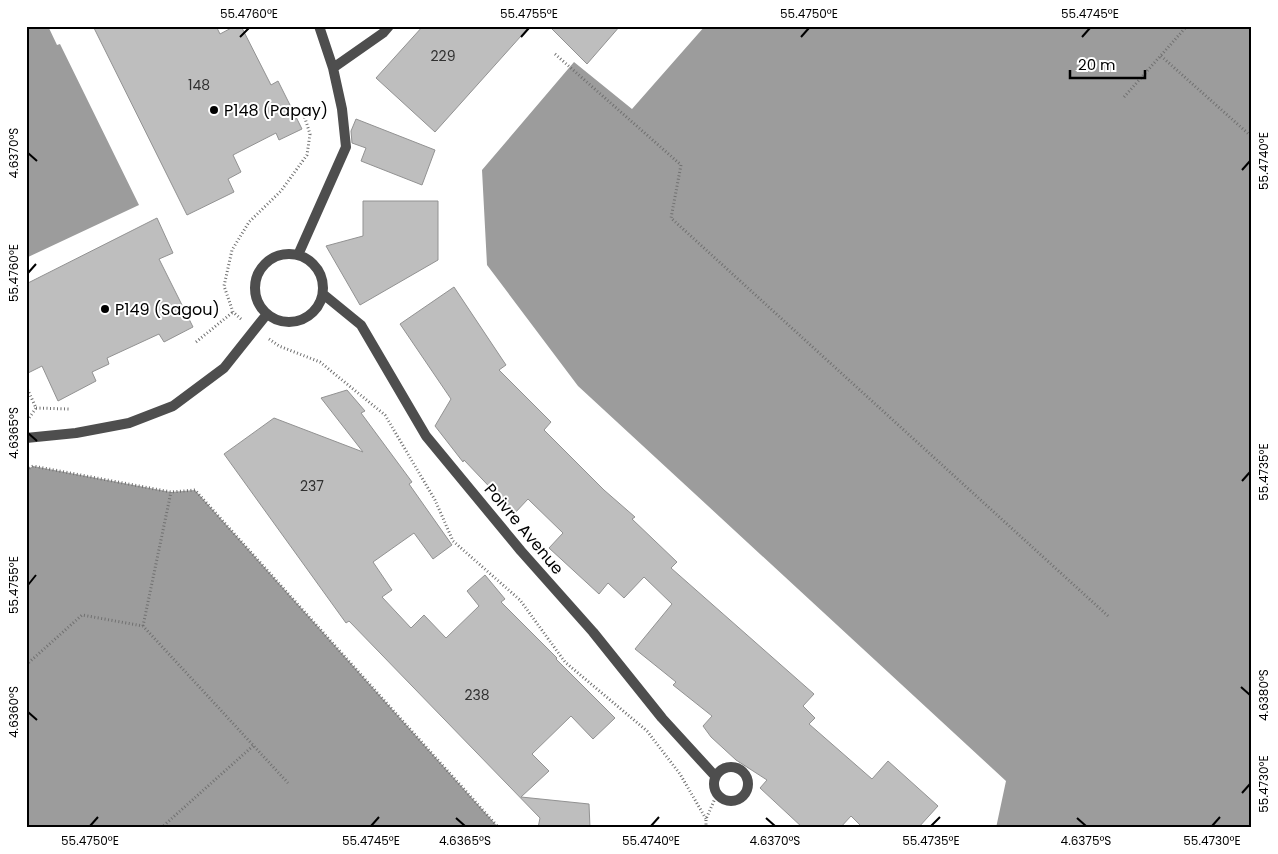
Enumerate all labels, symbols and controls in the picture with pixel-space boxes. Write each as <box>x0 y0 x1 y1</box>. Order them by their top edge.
text: 55.4760°E <box>220 5 278 22</box>
text: 55.4755°E <box>500 5 558 22</box>
text: 55.4750°E <box>780 5 838 22</box>
text: 55.4745°E <box>1061 5 1119 22</box>
house number: 229 <box>431 46 455 66</box>
scale bar <box>1070 48 1146 80</box>
text: 20 m <box>1078 54 1116 75</box>
house number: 148 <box>188 75 210 95</box>
place label: P148 (Papay) <box>224 99 328 122</box>
marker: P148 (Papay) <box>208 104 220 116</box>
text: 4.6370°S <box>5 128 22 178</box>
text: 55.4740°E <box>1255 132 1272 190</box>
text: 55.4760°E <box>5 244 22 302</box>
place label: P149 (Sagou) <box>115 298 220 321</box>
marker: P149 (Sagou) <box>99 303 111 315</box>
text: 4.6365°S <box>5 407 22 459</box>
text: 55.4735°E <box>1255 443 1272 501</box>
house number: 237 <box>300 476 324 496</box>
street label: Poivre Avenue <box>479 478 569 580</box>
text: 55.4755°E <box>5 556 22 614</box>
text: 4.6380°S <box>1255 669 1272 721</box>
house number: 238 <box>464 685 490 705</box>
text: 4.6360°S <box>5 686 22 738</box>
text: 55.4730°E <box>1255 755 1272 813</box>
text: 55.4750°E <box>61 832 119 849</box>
text: 55.4745°E <box>342 832 400 849</box>
text: 4.6365°S <box>439 832 491 849</box>
text: 55.4740°E <box>622 832 680 849</box>
text: 4.6370°S <box>750 832 800 849</box>
text: 55.4735°E <box>902 832 960 849</box>
text: 4.6375°S <box>1061 832 1111 849</box>
text: 55.4730°E <box>1183 832 1241 849</box>

